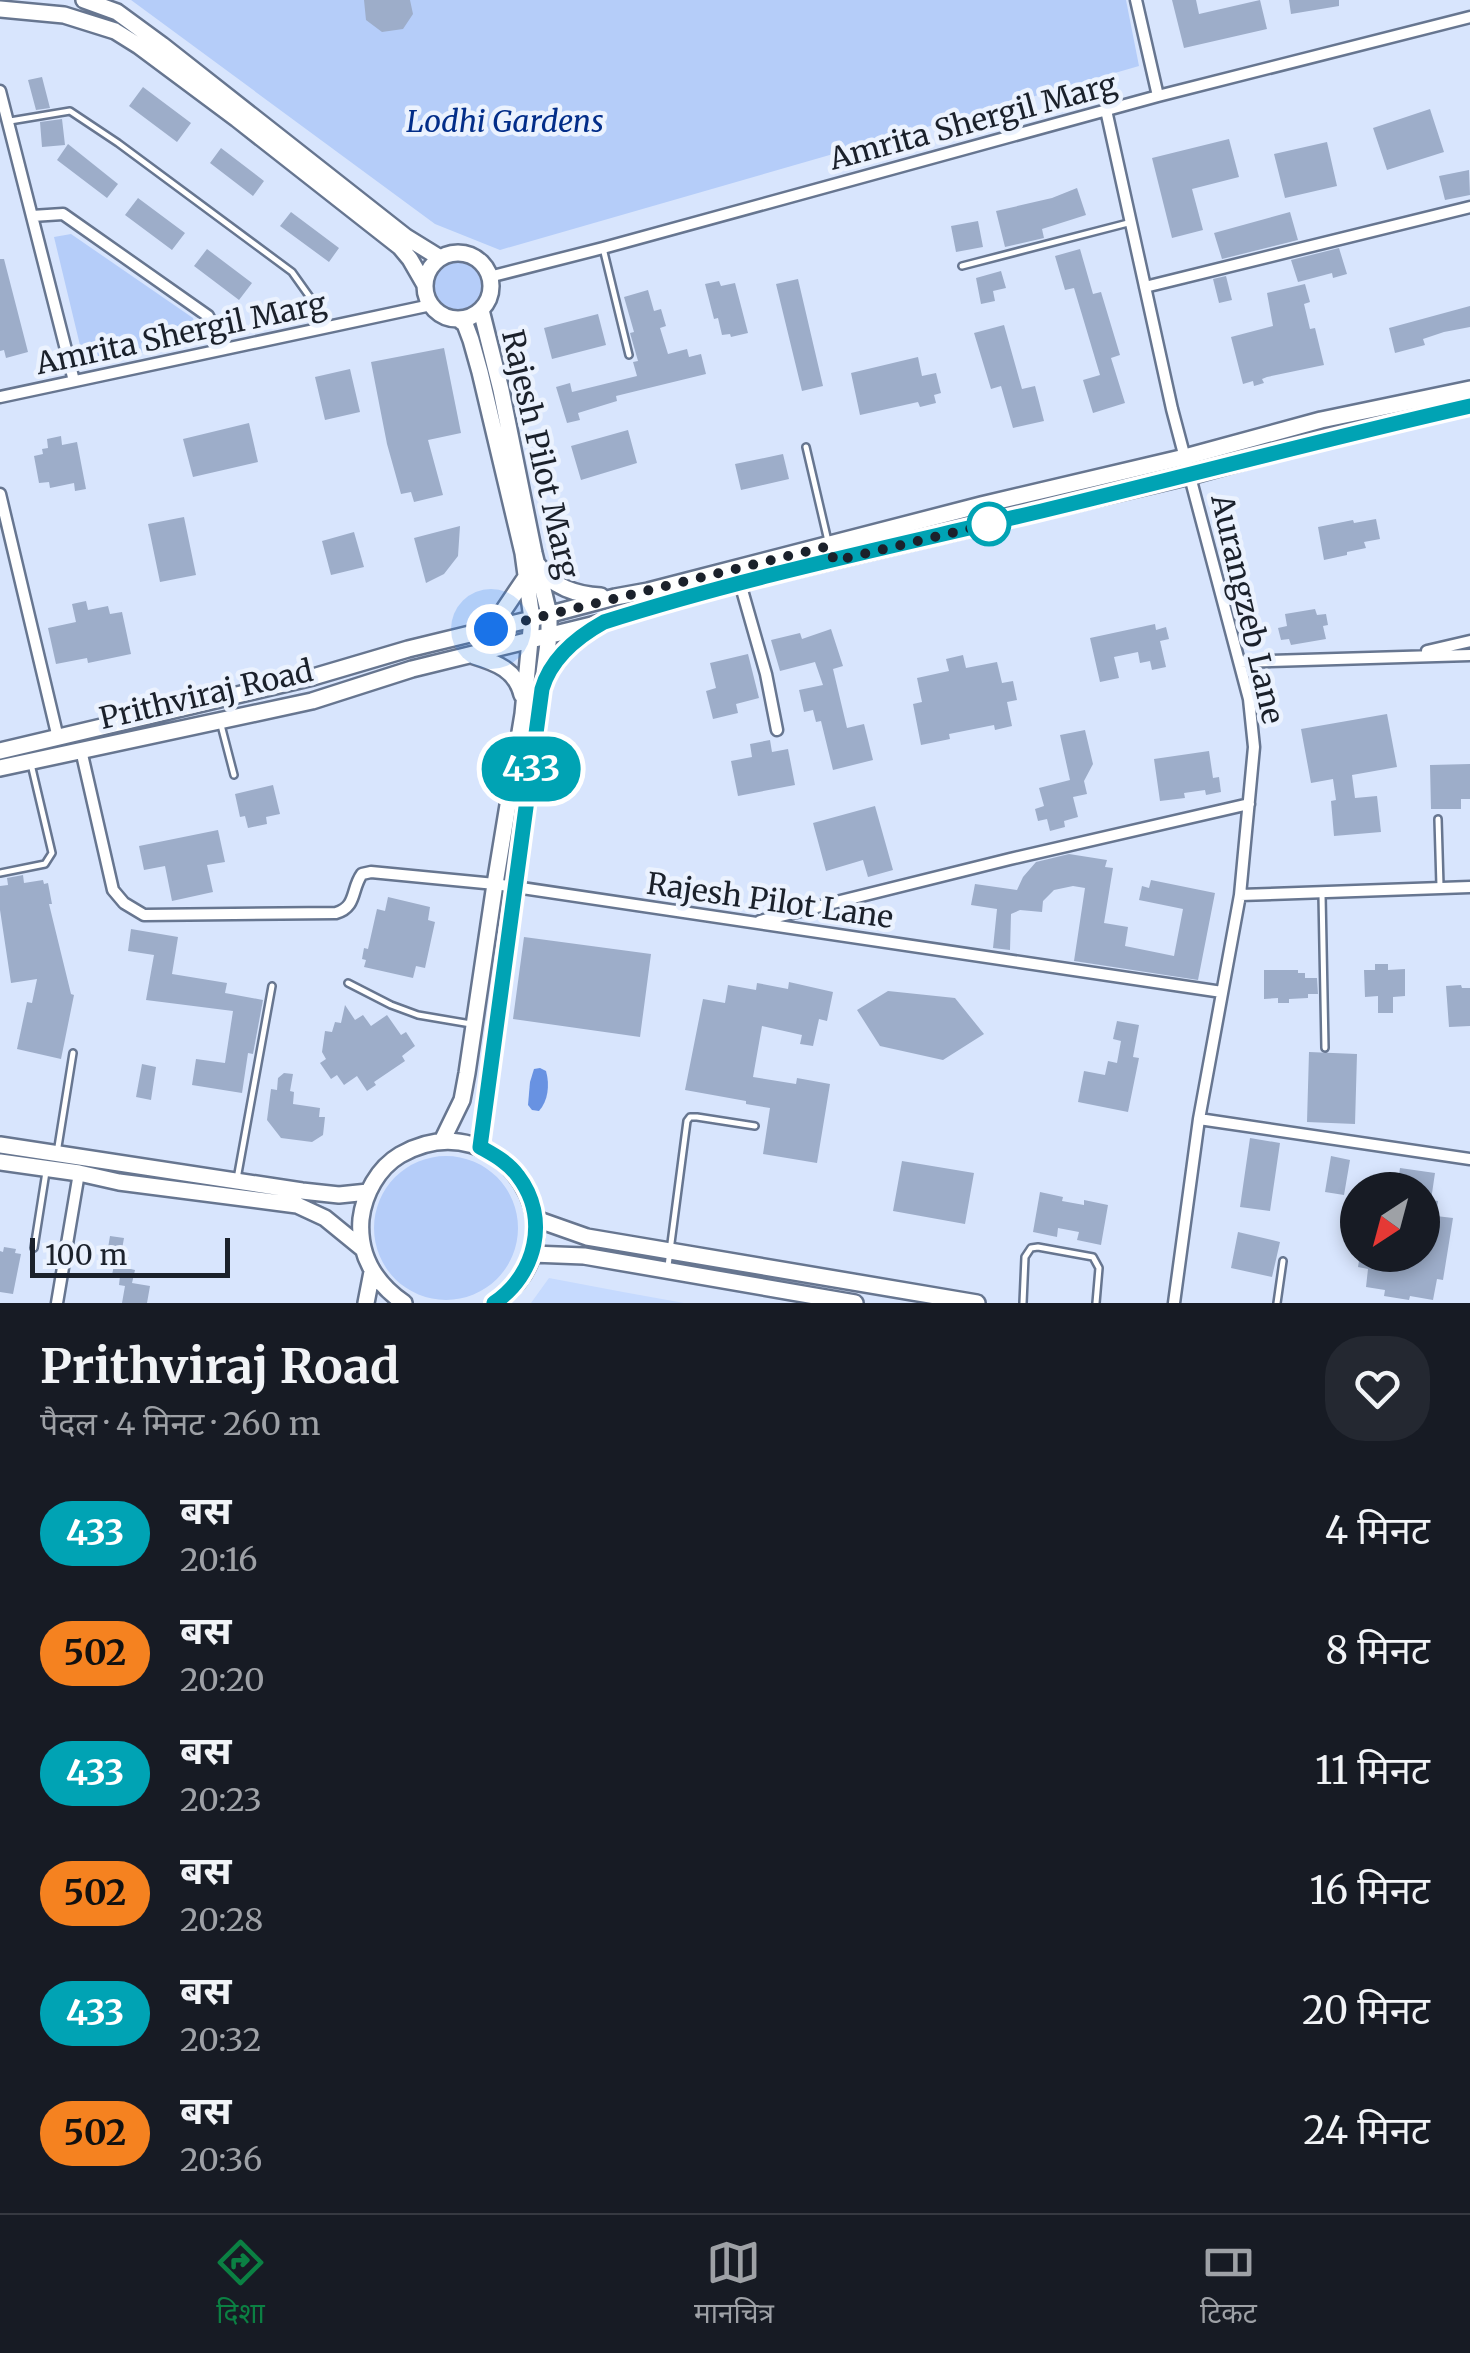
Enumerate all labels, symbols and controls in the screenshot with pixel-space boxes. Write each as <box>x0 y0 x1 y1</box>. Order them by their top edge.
street label: Amrita Shergil Marg <box>824 64 1121 178</box>
park label: Lodhi Gardens <box>406 102 604 140</box>
street label: Amrita Shergil Marg <box>31 284 330 383</box>
street label: Rajesh Pilot Marg <box>494 326 588 582</box>
street label: Aurangzeb Lane <box>1203 490 1293 727</box>
unlabelled marker <box>968 503 1010 545</box>
your location <box>466 604 516 654</box>
street label: Prithviraj Road <box>96 651 316 737</box>
line badge: 433 <box>474 736 588 802</box>
text: 433 <box>502 747 560 791</box>
street label: Rajesh Pilot Lane <box>644 864 896 936</box>
north arrow <box>1340 1172 1440 1272</box>
map controls <box>1340 1172 1440 1272</box>
scale bar <box>30 1233 230 1278</box>
text: 100 m <box>45 1237 127 1273</box>
text: Prithviraj Road <box>40 1336 400 1396</box>
button: heart <box>1325 1336 1430 1441</box>
text: पैदल · 4 मिनट · 260 m <box>40 1404 321 1444</box>
text: बस <box>180 1487 232 1534</box>
text: 4 मिनट <box>1325 1507 1430 1554</box>
text: 433 <box>66 1511 124 1555</box>
text: 20:16 <box>180 1540 257 1580</box>
text: बस <box>180 1607 232 1654</box>
text: 8 मिनट <box>1326 1627 1430 1674</box>
text: 502 <box>64 1631 126 1675</box>
text: 20:20 <box>180 1660 265 1700</box>
text: बस <box>180 1727 232 1774</box>
text: 11 मिनट <box>1315 1747 1430 1794</box>
text: 433 <box>66 1751 124 1795</box>
text: 20:23 <box>180 1780 262 1820</box>
text: बस <box>180 1847 232 1894</box>
text: 16 मिनट <box>1310 1867 1430 1914</box>
text: 502 <box>64 1871 126 1915</box>
text: 20:28 <box>180 1900 263 1940</box>
text: बस <box>180 1967 232 2014</box>
text: 20 मिनट <box>1302 1987 1430 2034</box>
text: 433 <box>66 1991 124 2035</box>
text: 20:32 <box>180 2020 261 2060</box>
text: बस <box>180 2087 232 2134</box>
text: 24 मिनट <box>1303 2107 1430 2154</box>
text: 502 <box>64 2111 126 2155</box>
text: 20:36 <box>180 2140 262 2180</box>
tab: दिशा <box>213 2235 268 2334</box>
tab: मानचित्र <box>694 2235 774 2334</box>
tab: टिकट <box>1200 2235 1257 2334</box>

